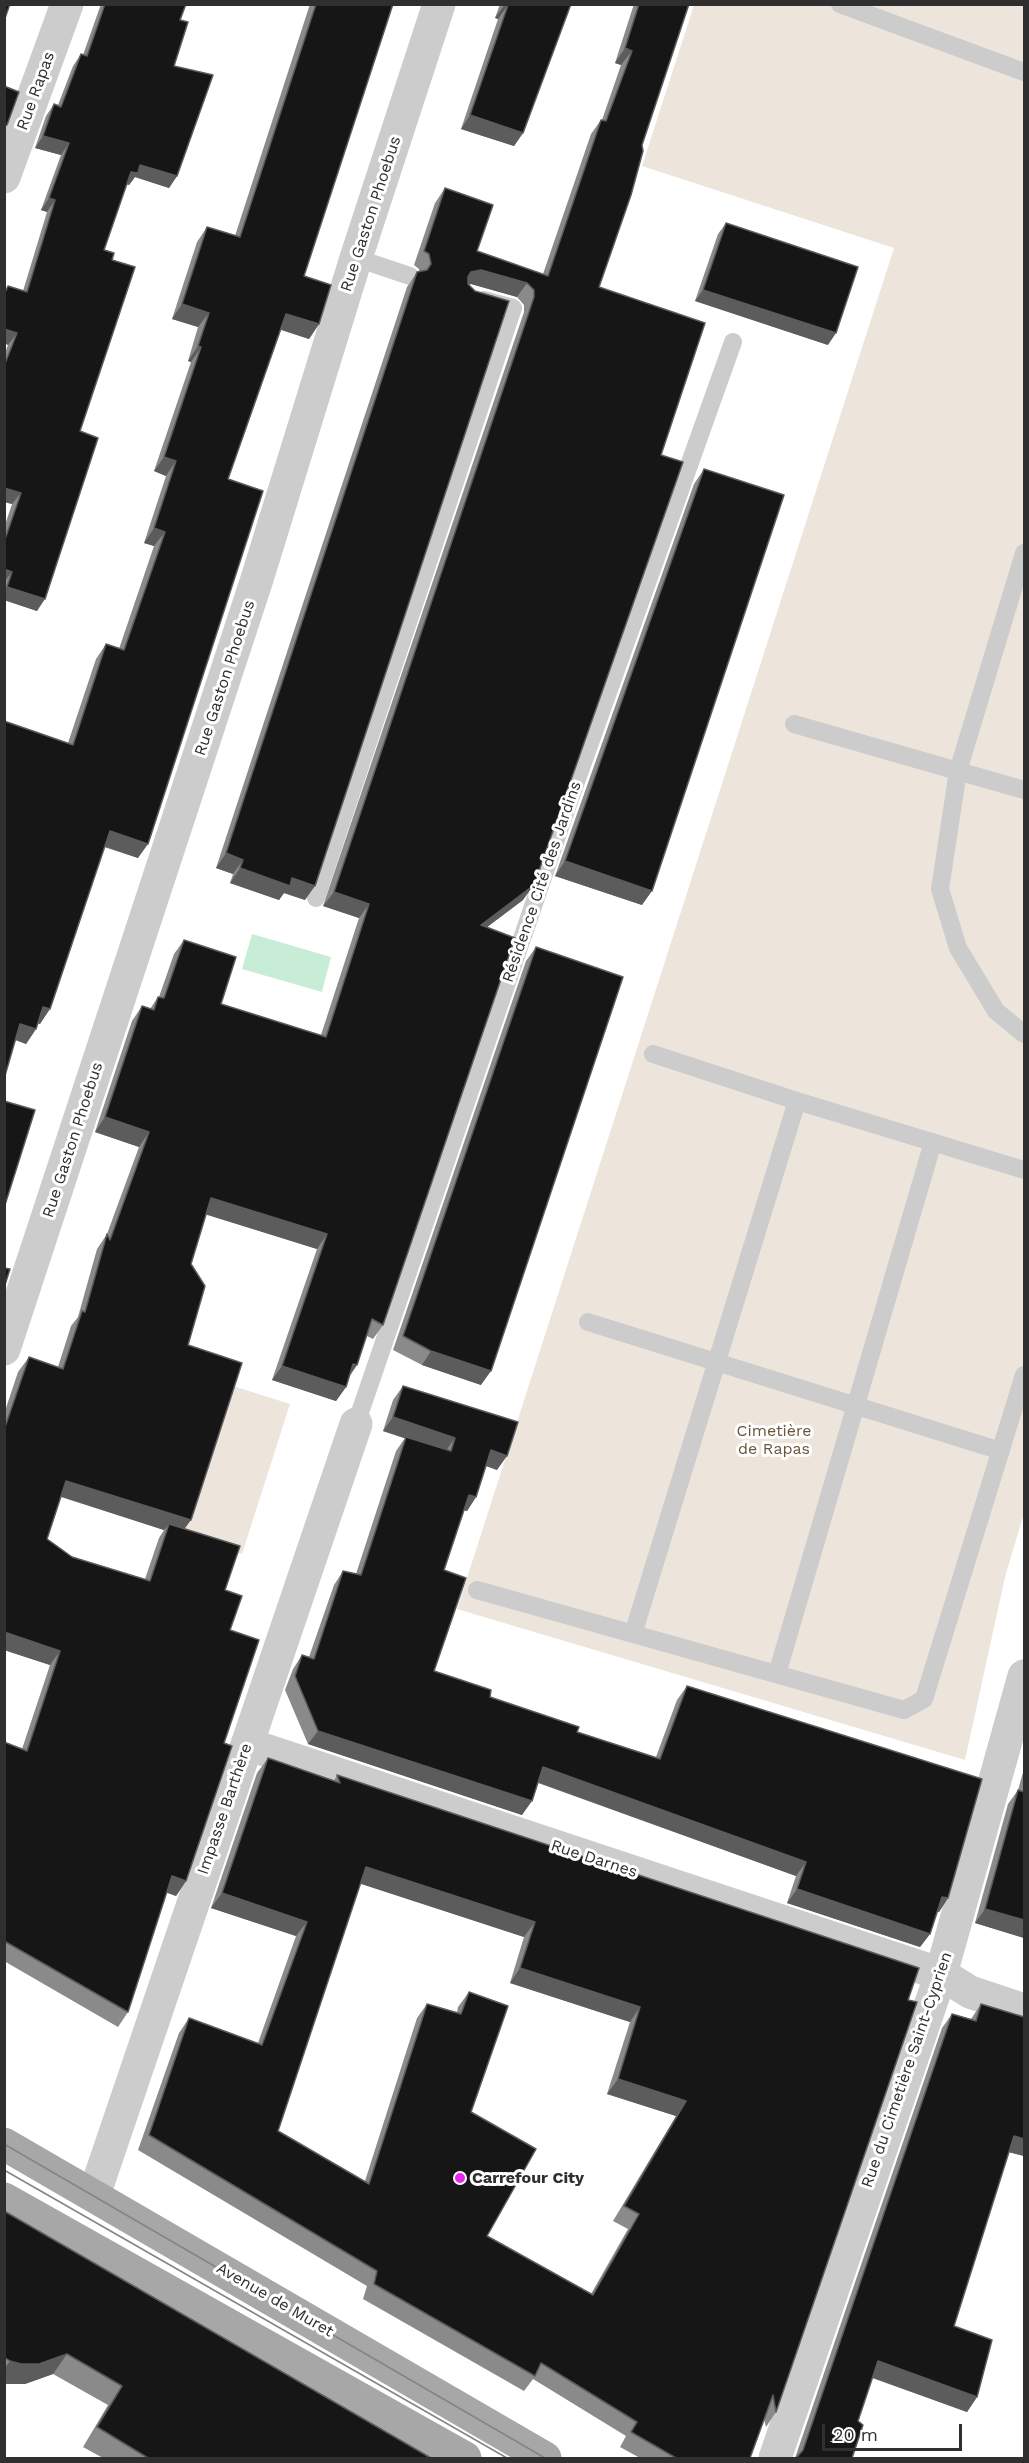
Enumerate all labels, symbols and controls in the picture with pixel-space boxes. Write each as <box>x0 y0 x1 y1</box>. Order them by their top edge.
street label: Rue Rapas <box>13 49 59 133</box>
street label: Rue Gaston Phoebus <box>337 134 405 294</box>
street label: Rue Gaston Phoebus <box>191 598 259 758</box>
street label: Résidence Cité des Jardins <box>498 779 586 985</box>
street label: Rue Gaston Phoebus <box>39 1060 107 1220</box>
park label: Cimetière de Rapas <box>736 1421 812 1459</box>
street label: Impasse Barthère <box>194 1741 256 1877</box>
street label: Rue Darnes <box>548 1836 640 1882</box>
street label: Rue du Cimetière Saint-Cyprien <box>858 1950 956 2190</box>
place label: Carrefour City <box>472 2168 584 2188</box>
marker: Carrefour City <box>453 2171 467 2185</box>
street label: Avenue de Muret <box>213 2259 337 2341</box>
scale bar <box>825 2412 964 2450</box>
text: 20 m <box>833 2424 878 2445</box>

